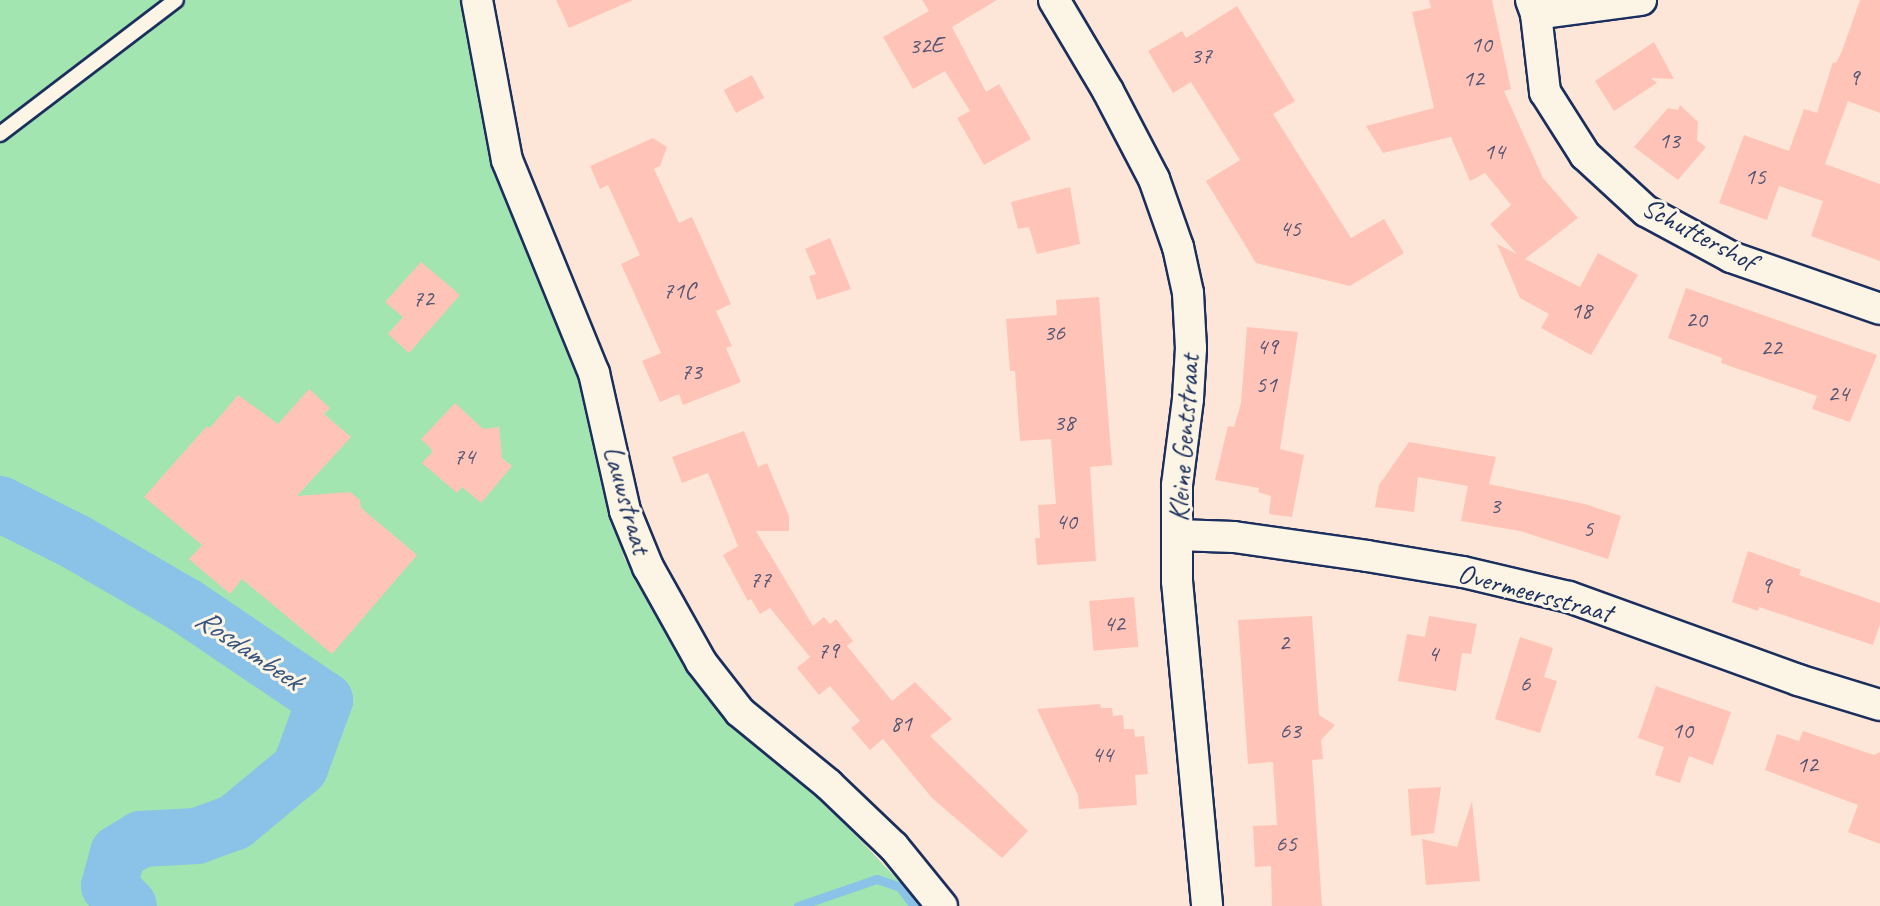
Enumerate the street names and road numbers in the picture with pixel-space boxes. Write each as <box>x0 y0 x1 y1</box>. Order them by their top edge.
street label: Schuttershof <box>1636 190 1762 278</box>
street label: Kleine Gentstraat <box>1161 353 1207 523</box>
street label: Lauwstraat <box>596 442 658 558</box>
street label: Overmeersstraat <box>1454 556 1616 630</box>

